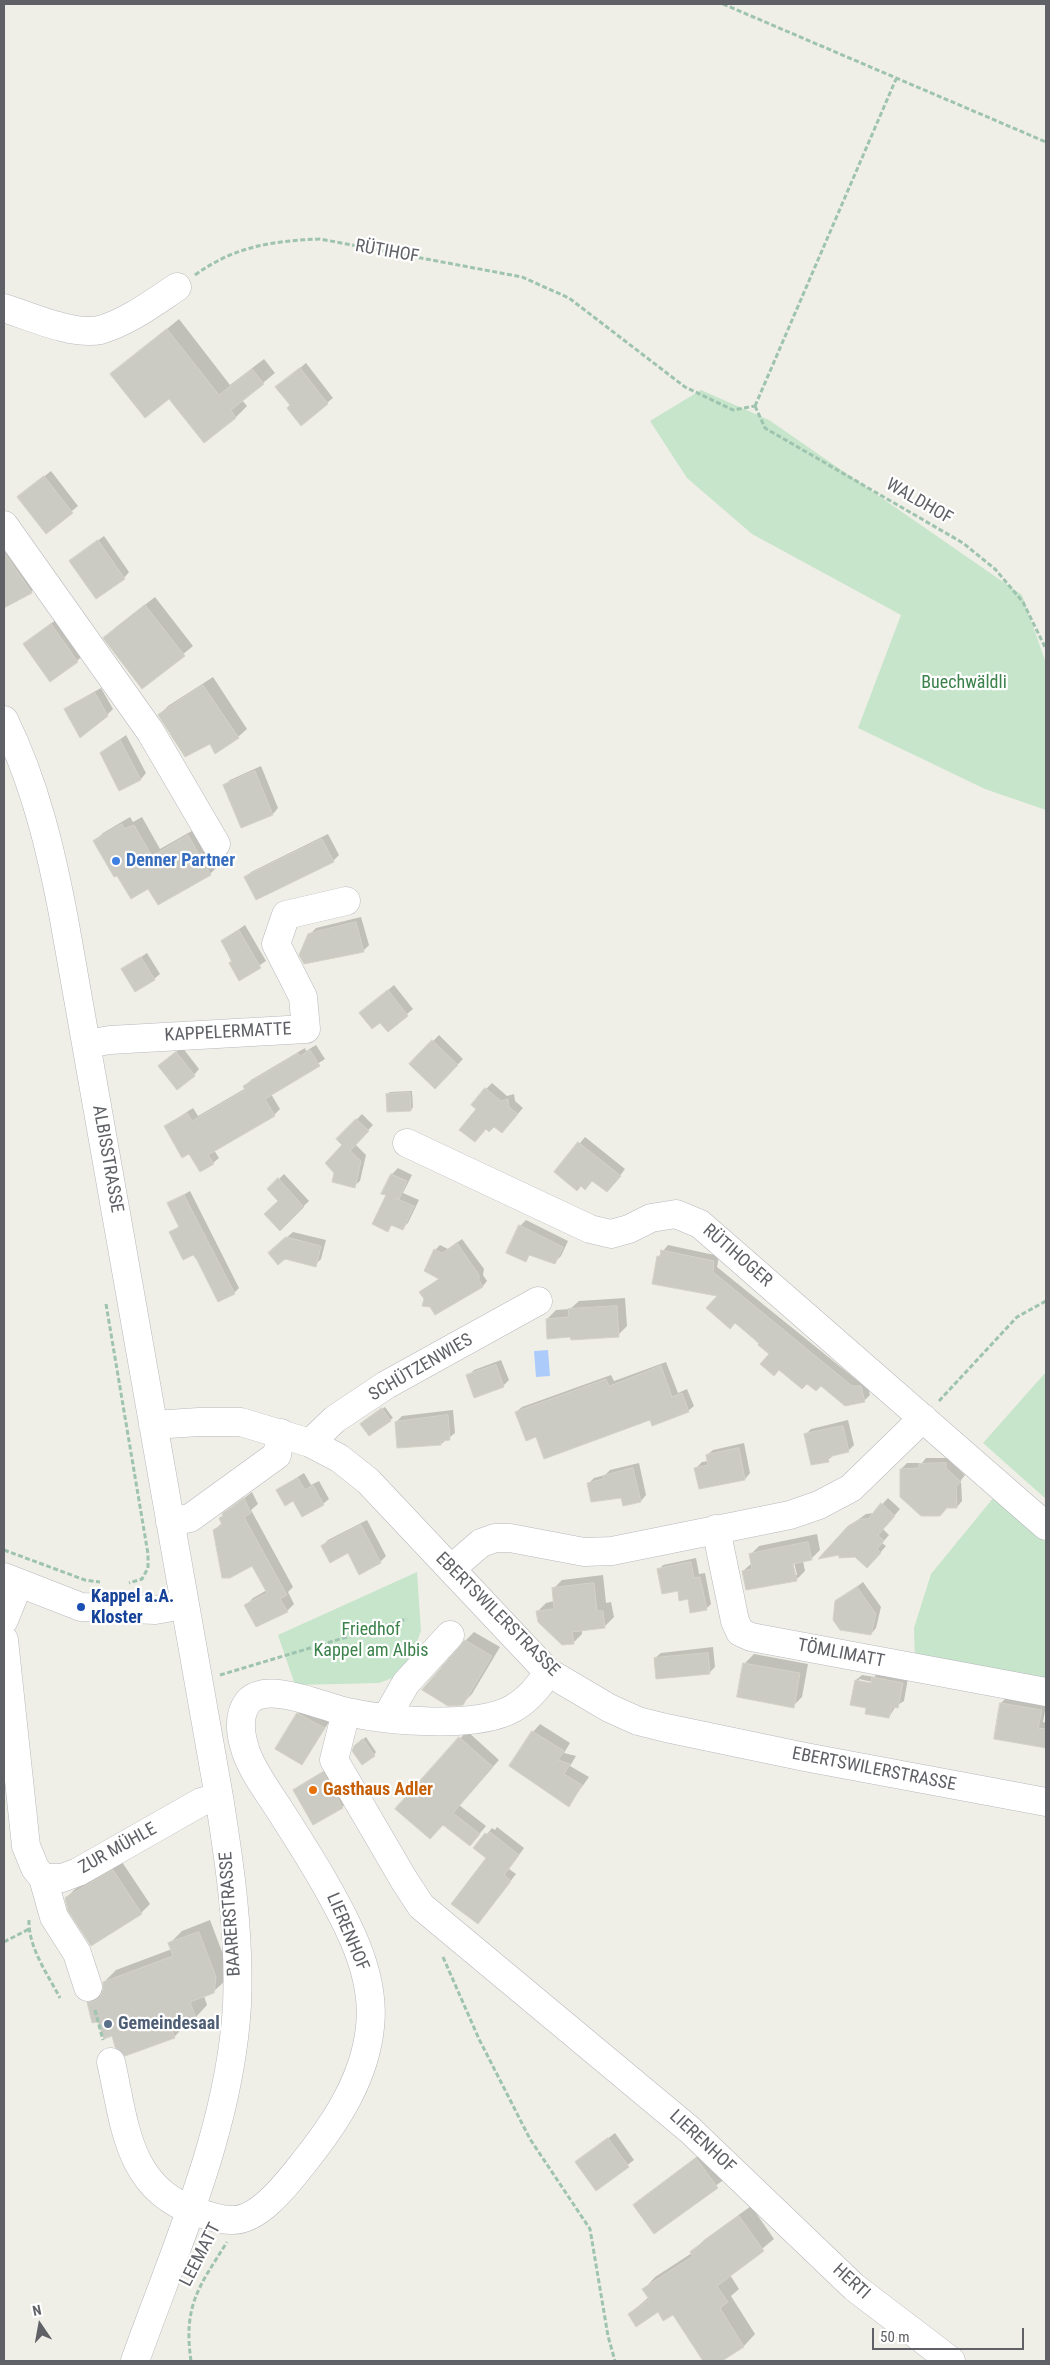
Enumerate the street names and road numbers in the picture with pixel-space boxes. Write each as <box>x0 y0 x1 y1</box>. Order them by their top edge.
street label: RÜTIHOF <box>354 236 420 268</box>
street label: WALDHOF <box>882 474 956 530</box>
street label: KAPPELERMATTE <box>164 1019 292 1047</box>
street label: ALBISSTRASSE <box>87 1104 127 1214</box>
street label: RÜTIHOGER <box>698 1220 776 1292</box>
street label: SCHÜTZENWIES <box>365 1330 477 1406</box>
street label: EBERTSWILERSTRASSE <box>430 1548 564 1682</box>
street label: TÖMLIMATT <box>796 1635 886 1673</box>
street label: EBERTSWILERSTRASSE <box>790 1743 958 1797</box>
street label: ZUR MÜHLE <box>75 1819 161 1879</box>
street label: BAARERSTRASSE <box>216 1851 246 1977</box>
street label: LIERENHOF <box>321 1890 373 1974</box>
street label: LIERENHOF <box>665 2106 739 2178</box>
street label: LEEMATT <box>176 2220 226 2290</box>
street label: HERTI <box>828 2260 874 2304</box>

